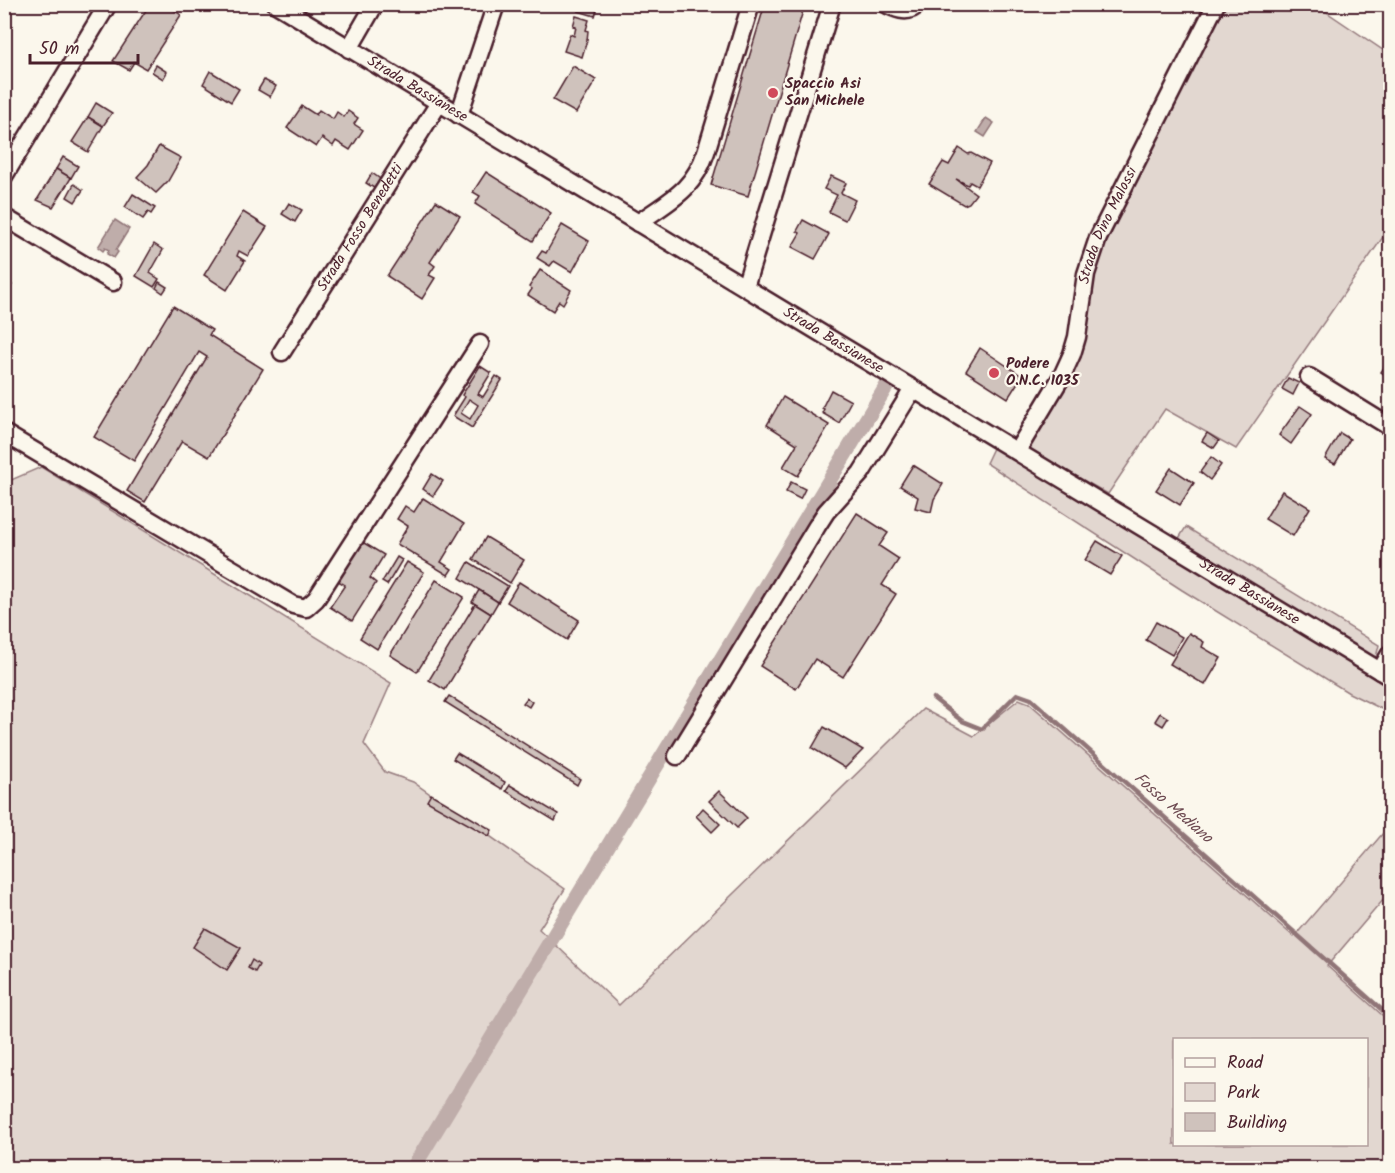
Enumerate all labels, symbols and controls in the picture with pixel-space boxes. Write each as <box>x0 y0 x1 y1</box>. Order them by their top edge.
scale bar <box>30 27 138 65</box>
text: 50 m <box>39 35 79 64</box>
street label: Strada Bassianese <box>362 49 473 129</box>
place label: Spaccio Asi San Michele <box>785 72 865 113</box>
marker: Spaccio Asi San Michele <box>766 86 780 100</box>
street label: Strada Fosso Benedetti <box>311 158 411 296</box>
street label: Strada Dino Malossi <box>1073 162 1145 286</box>
street label: Strada Bassianese <box>778 301 889 381</box>
place label: Podere O.N.C. 1035 <box>1006 352 1080 393</box>
marker: Podere O.N.C. 1035 <box>987 366 1001 380</box>
street label: Strada Bassianese <box>1194 552 1305 632</box>
water label: Fosso Mediano <box>1128 766 1219 851</box>
legend <box>1173 1038 1368 1146</box>
text: Road <box>1227 1049 1264 1078</box>
text: Park <box>1227 1079 1260 1108</box>
text: Building <box>1227 1109 1287 1138</box>

